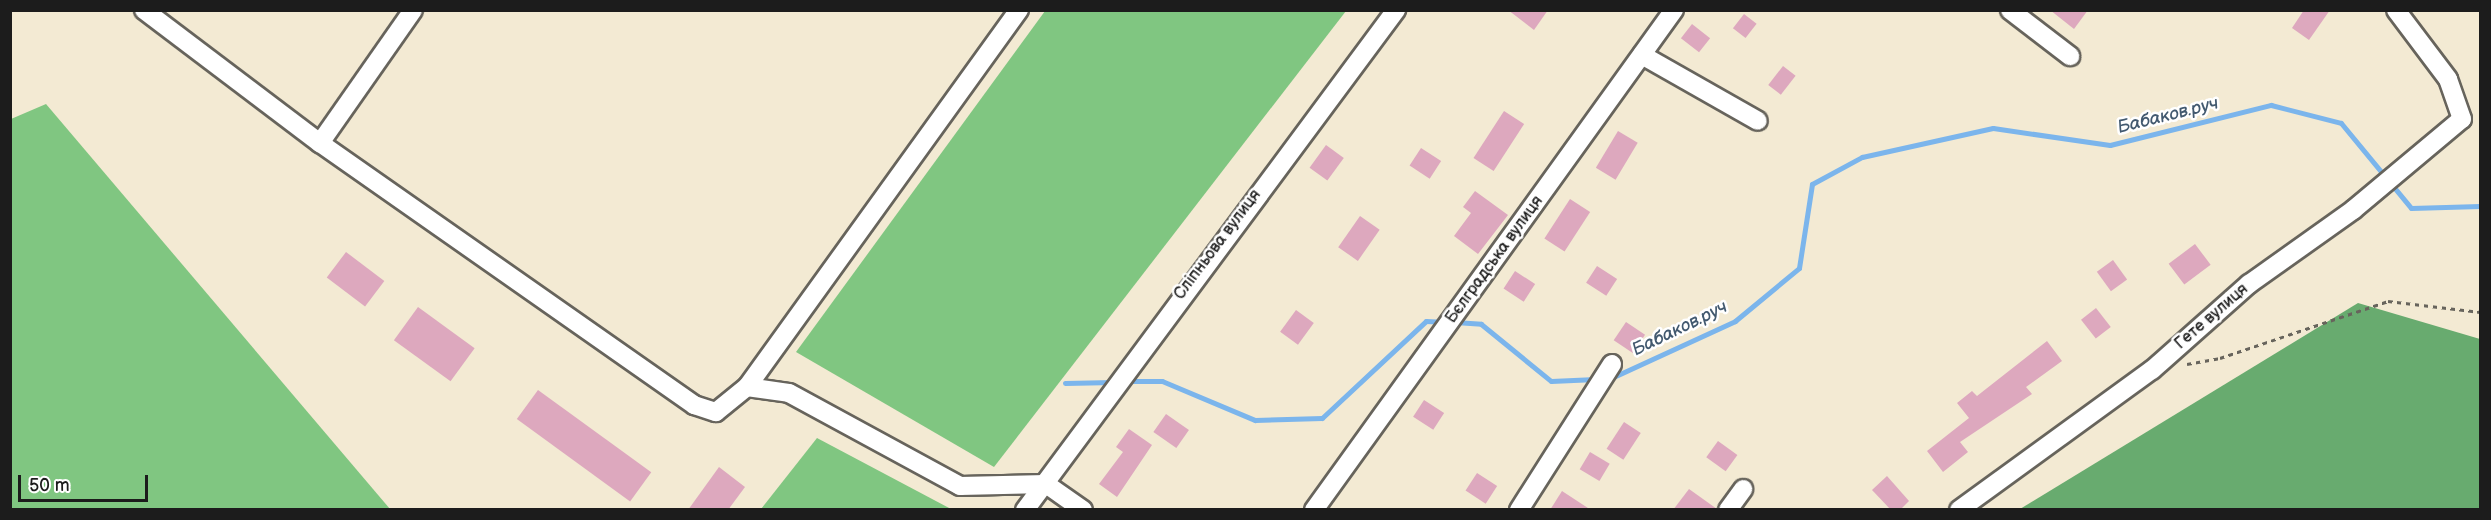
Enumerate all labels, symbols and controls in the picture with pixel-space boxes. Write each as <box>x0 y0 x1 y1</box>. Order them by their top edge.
water label: Бабаков.руч <box>2115 93 2221 139</box>
street label: Сліпньова вулиця <box>1170 186 1266 304</box>
street label: Бєлградська вулиця <box>1442 193 1548 327</box>
street label: Гете вулиця <box>2172 280 2252 354</box>
water label: Бабаков.руч <box>1629 297 1731 361</box>
scale bar <box>21 463 152 501</box>
text: 50 m <box>29 475 70 496</box>

